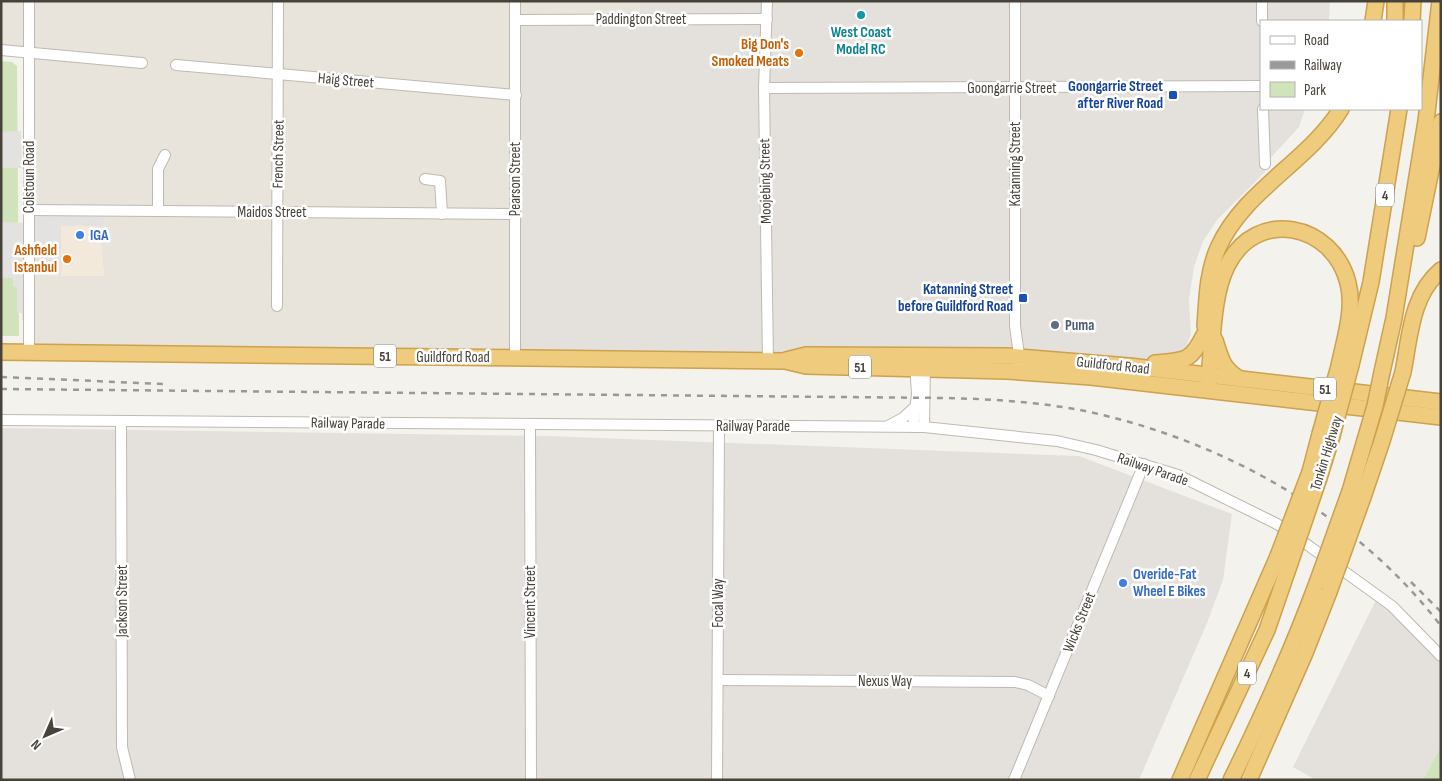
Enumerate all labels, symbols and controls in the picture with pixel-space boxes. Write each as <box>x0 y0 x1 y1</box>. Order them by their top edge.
marker: West Coast Model RC <box>855 9 867 21</box>
street label: Paddington Street <box>596 10 687 29</box>
legend <box>1260 20 1422 110</box>
place label: West Coast Model RC <box>831 23 891 59</box>
text: Road <box>1304 31 1329 50</box>
place label: Big Don's Smoked Meats <box>712 35 789 71</box>
marker: Big Don's Smoked Meats <box>793 47 805 59</box>
text: Railway <box>1304 56 1342 75</box>
street label: Haig Street <box>317 69 375 92</box>
place label: Goongarrie Street after River Road <box>1068 77 1163 113</box>
street label: Goongarrie Street <box>967 79 1057 98</box>
text: Park <box>1304 81 1326 100</box>
marker: Goongarrie Street after River Road <box>1167 89 1179 101</box>
street label: French Street <box>268 119 289 188</box>
street label: Katanning Street <box>1006 121 1025 206</box>
street label: Moojebing Street <box>755 138 776 224</box>
street label: Colstoun Road <box>20 141 39 213</box>
street label: Pearson Street <box>506 141 525 216</box>
road number: 4 <box>1376 184 1394 206</box>
street label: Maidos Street <box>237 203 307 222</box>
place label: IGA <box>90 226 109 245</box>
marker: IGA <box>74 229 86 241</box>
place label: Ashfield Istanbul <box>13 241 57 277</box>
marker: Ashfield Istanbul <box>61 253 73 265</box>
place label: Katanning Street before Guildford Road <box>898 280 1013 316</box>
marker: Katanning Street before Guildford Road <box>1017 292 1029 304</box>
place label: Puma <box>1065 316 1094 335</box>
marker: Puma <box>1049 319 1061 331</box>
road number: 51 <box>374 344 396 368</box>
street label: Guildford Road <box>416 348 490 367</box>
street label: Guildford Road <box>1075 352 1151 379</box>
road number: 51 <box>849 356 871 378</box>
road number: 51 <box>1314 378 1336 400</box>
street label: Railway Parade <box>311 413 385 434</box>
street label: Tonkin Highway <box>1306 413 1347 493</box>
street label: Railway Parade <box>716 417 790 436</box>
street label: Railway Parade <box>1115 448 1191 491</box>
street label: Jackson Street <box>113 564 132 638</box>
street label: Vincent Street <box>521 565 540 639</box>
place label: Overide-Fat Wheel E Bikes <box>1133 565 1206 601</box>
marker: Overide-Fat Wheel E Bikes <box>1117 577 1129 589</box>
street label: Focal Way <box>709 578 728 628</box>
street label: Wicks Street <box>1059 589 1100 655</box>
road number: 4 <box>1238 661 1256 684</box>
street label: Nexus Way <box>858 672 912 691</box>
north arrow <box>20 711 70 761</box>
text: N <box>28 736 45 753</box>

